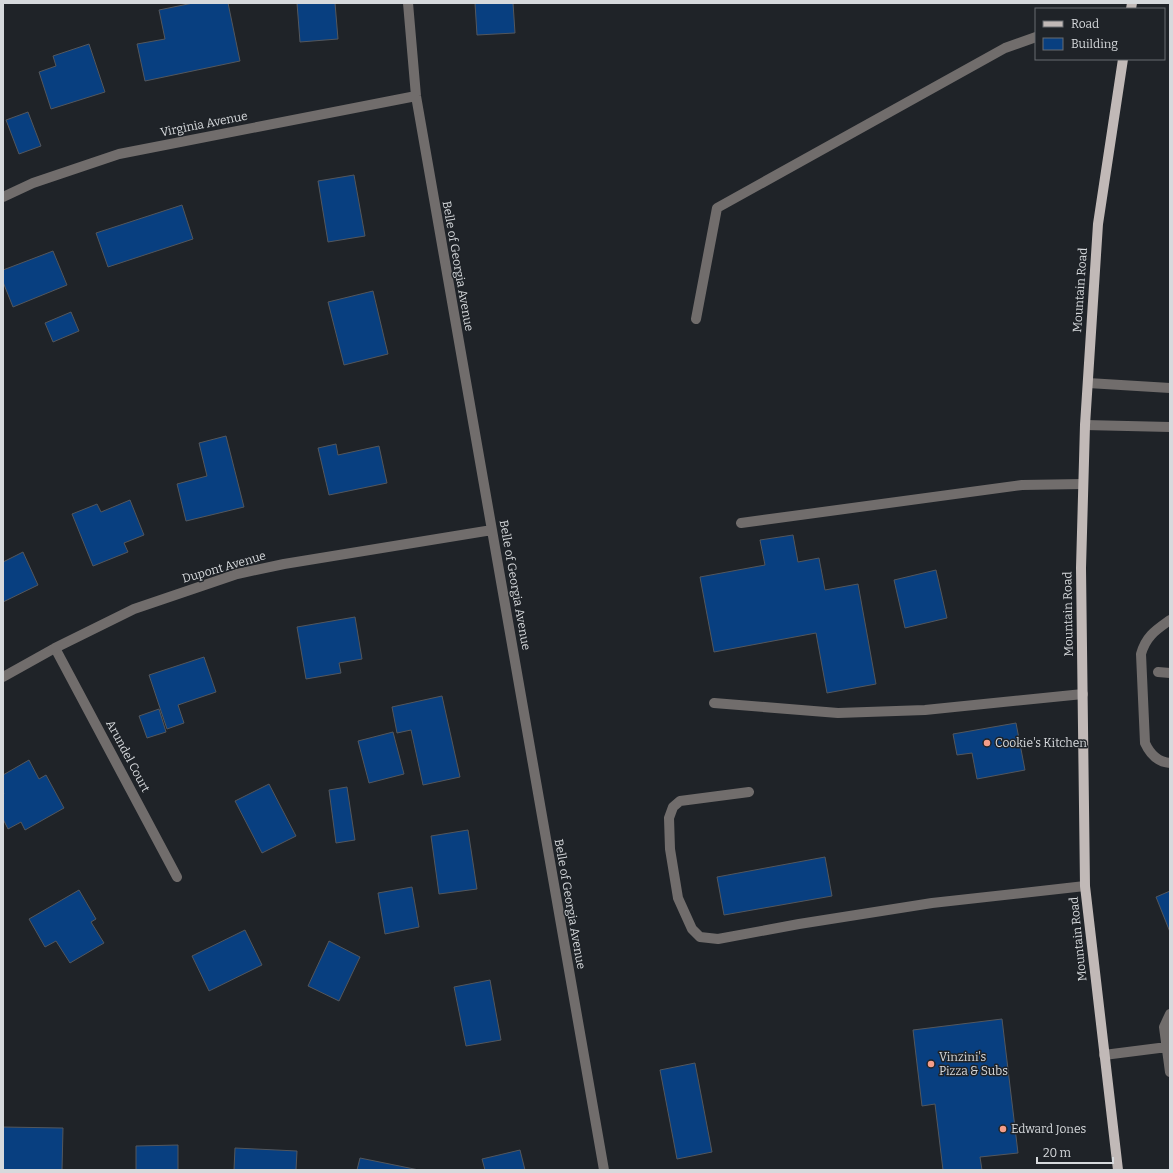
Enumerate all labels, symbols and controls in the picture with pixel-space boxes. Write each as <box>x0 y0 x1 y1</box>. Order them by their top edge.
legend <box>1035 8 1165 60</box>
text: Road <box>1071 17 1099 31</box>
text: Building <box>1071 37 1118 51</box>
street label: Virginia Avenue <box>159 109 249 139</box>
street label: Belle of Georgia Avenue <box>440 200 476 332</box>
street label: Mountain Road <box>1070 247 1090 333</box>
street label: Belle of Georgia Avenue <box>497 519 533 651</box>
street label: Dupont Avenue <box>180 548 268 586</box>
street label: Mountain Road <box>1060 571 1076 657</box>
street label: Arundel Court <box>103 718 153 795</box>
place label: Cookie's Kitchen <box>995 736 1087 750</box>
marker: Cookie's Kitchen <box>982 738 992 748</box>
street label: Belle of Georgia Avenue <box>552 838 588 970</box>
street label: Mountain Road <box>1067 896 1089 982</box>
place label: Vinzini's Pizza & Subs <box>939 1050 1008 1078</box>
marker: Vinzini's Pizza & Subs <box>926 1059 936 1069</box>
place label: Edward Jones <box>1011 1122 1087 1136</box>
marker: Edward Jones <box>998 1124 1008 1134</box>
scale bar <box>1037 1139 1113 1165</box>
text: 20 m <box>1043 1146 1072 1160</box>

